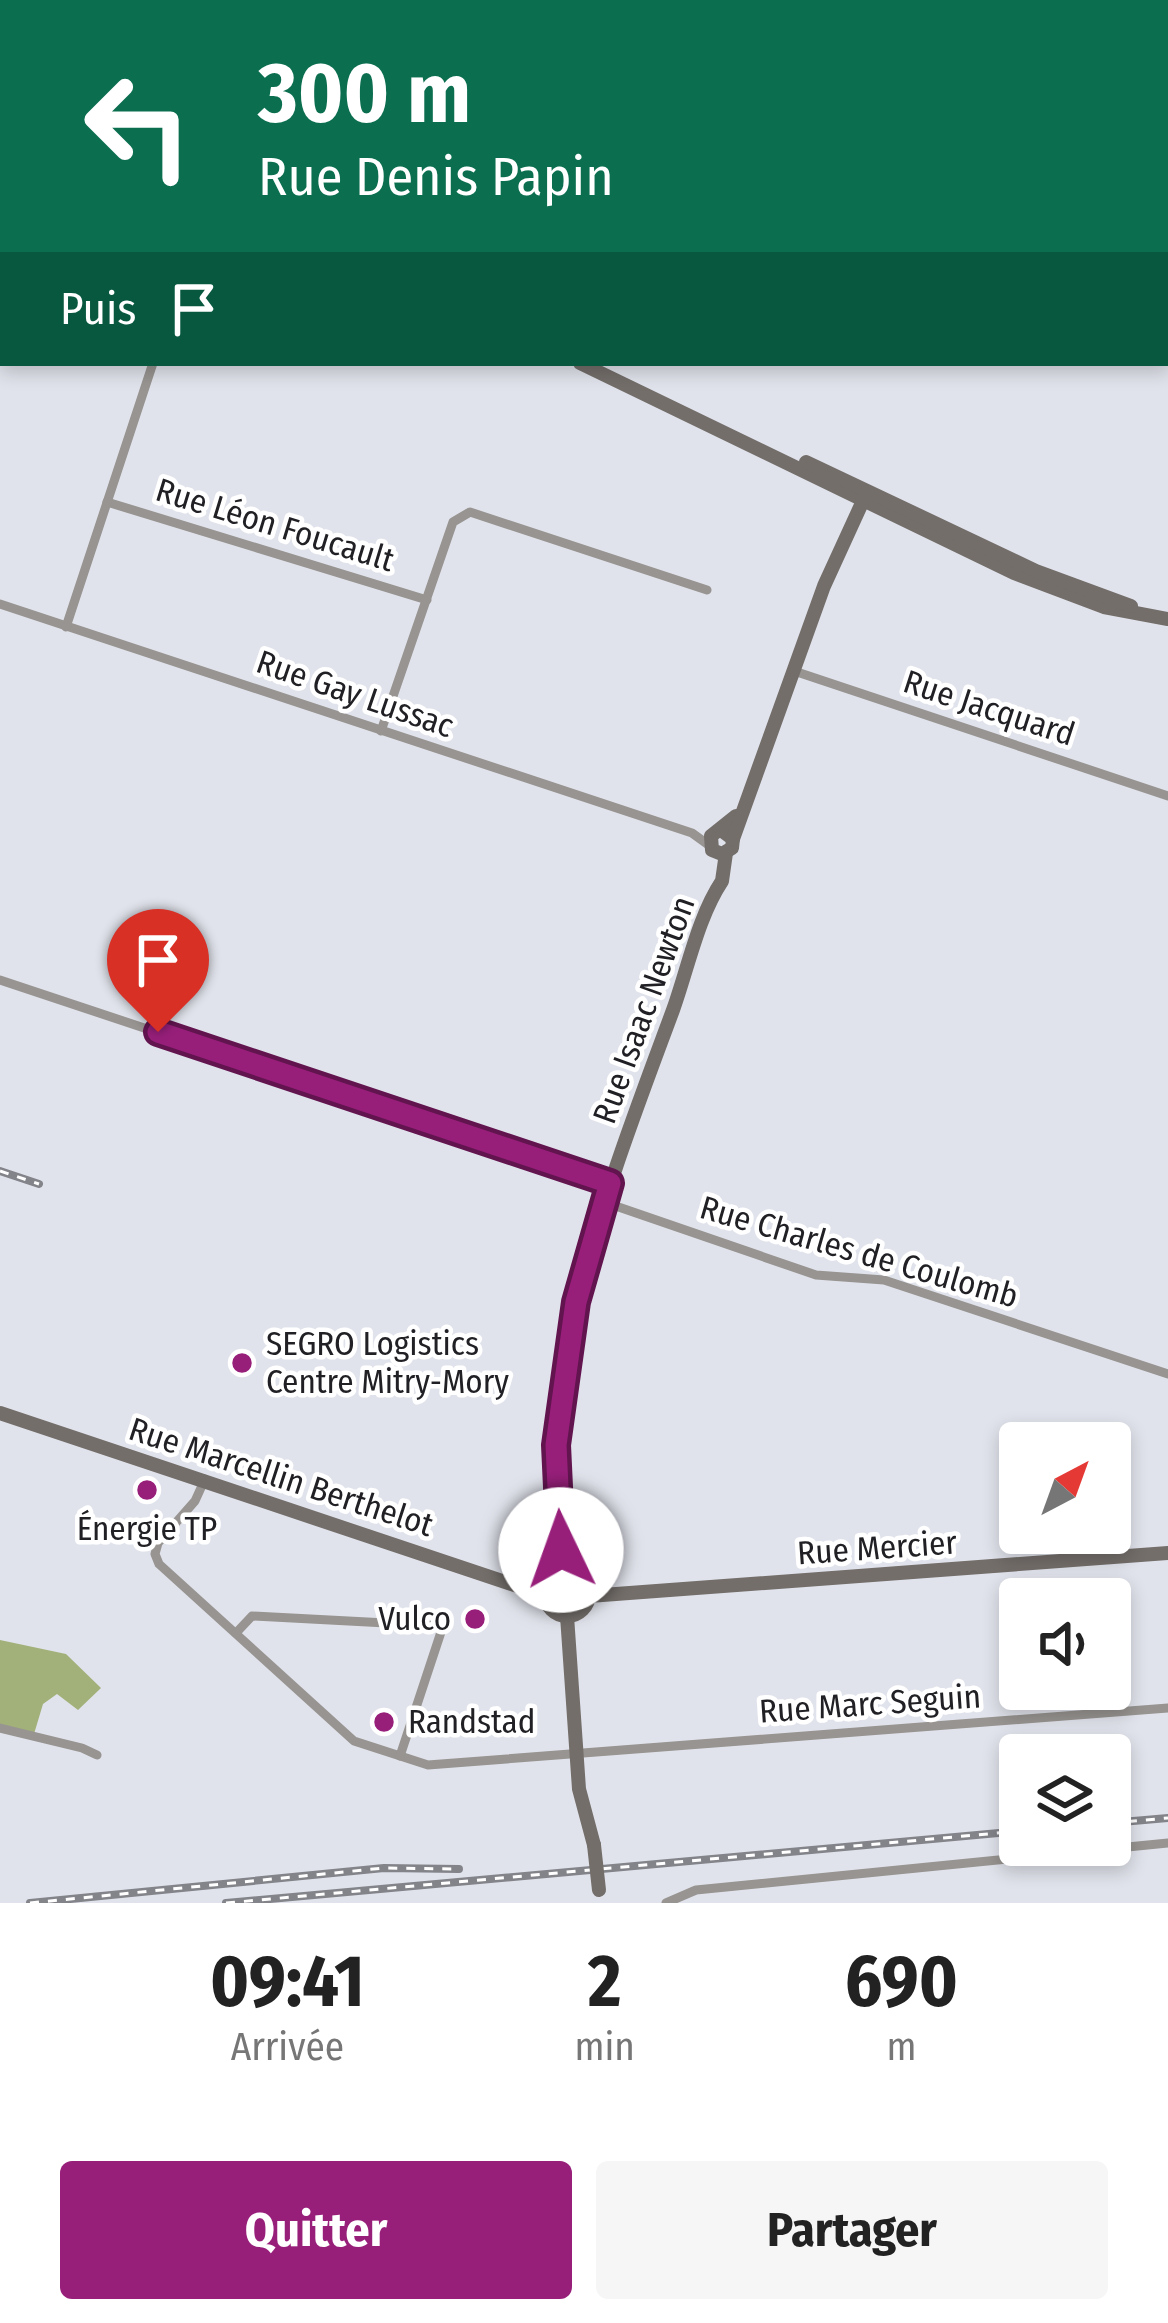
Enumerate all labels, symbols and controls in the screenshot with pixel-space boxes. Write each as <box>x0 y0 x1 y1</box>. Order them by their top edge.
text: 300 m <box>258 43 471 144</box>
icon: left <box>60 48 216 204</box>
text: Rue Denis Papin <box>258 145 614 209</box>
icon: arrive <box>161 276 227 342</box>
text: Puis <box>60 282 137 336</box>
street label: Rue Léon Foucault <box>151 470 399 580</box>
street label: Rue Gay Lussac <box>251 642 459 746</box>
street label: Rue Jacquard <box>898 662 1080 754</box>
street label: Rue Isaac Newton <box>584 891 704 1129</box>
pin <box>107 909 209 1032</box>
icon: arrive <box>125 927 191 993</box>
street label: Rue Charles de Coulomb <box>695 1187 1023 1317</box>
place label: SEGRO Logistics Centre Mitry-Mory <box>266 1324 509 1402</box>
marker: SEGRO Logistics Centre Mitry-Mory <box>229 1350 255 1376</box>
street label: Rue Marcellin Berthelot <box>124 1409 438 1545</box>
north arrow <box>999 1422 1131 1554</box>
map controls <box>999 1422 1131 1866</box>
marker: Énergie TP <box>134 1477 160 1503</box>
position arrow <box>498 1487 624 1613</box>
place label: Énergie TP <box>77 1509 217 1549</box>
street label: Rue Mercier <box>796 1522 959 1574</box>
button: sound <box>999 1578 1131 1710</box>
place label: Vulco <box>378 1599 451 1639</box>
marker: Vulco <box>462 1606 488 1632</box>
street label: Rue Marc Seguin <box>758 1676 982 1732</box>
place label: Randstad <box>408 1702 535 1742</box>
marker: Randstad <box>371 1709 397 1735</box>
button: layers <box>999 1734 1131 1866</box>
text: 09:41 <box>210 1939 365 2025</box>
text: 2 <box>588 1939 621 2025</box>
text: 690 <box>845 1939 958 2025</box>
text: Arrivée <box>231 2024 344 2070</box>
text: min <box>575 2024 635 2070</box>
text: m <box>886 2024 916 2070</box>
button: Quitter <box>60 2161 572 2299</box>
button: Partager <box>596 2161 1108 2299</box>

